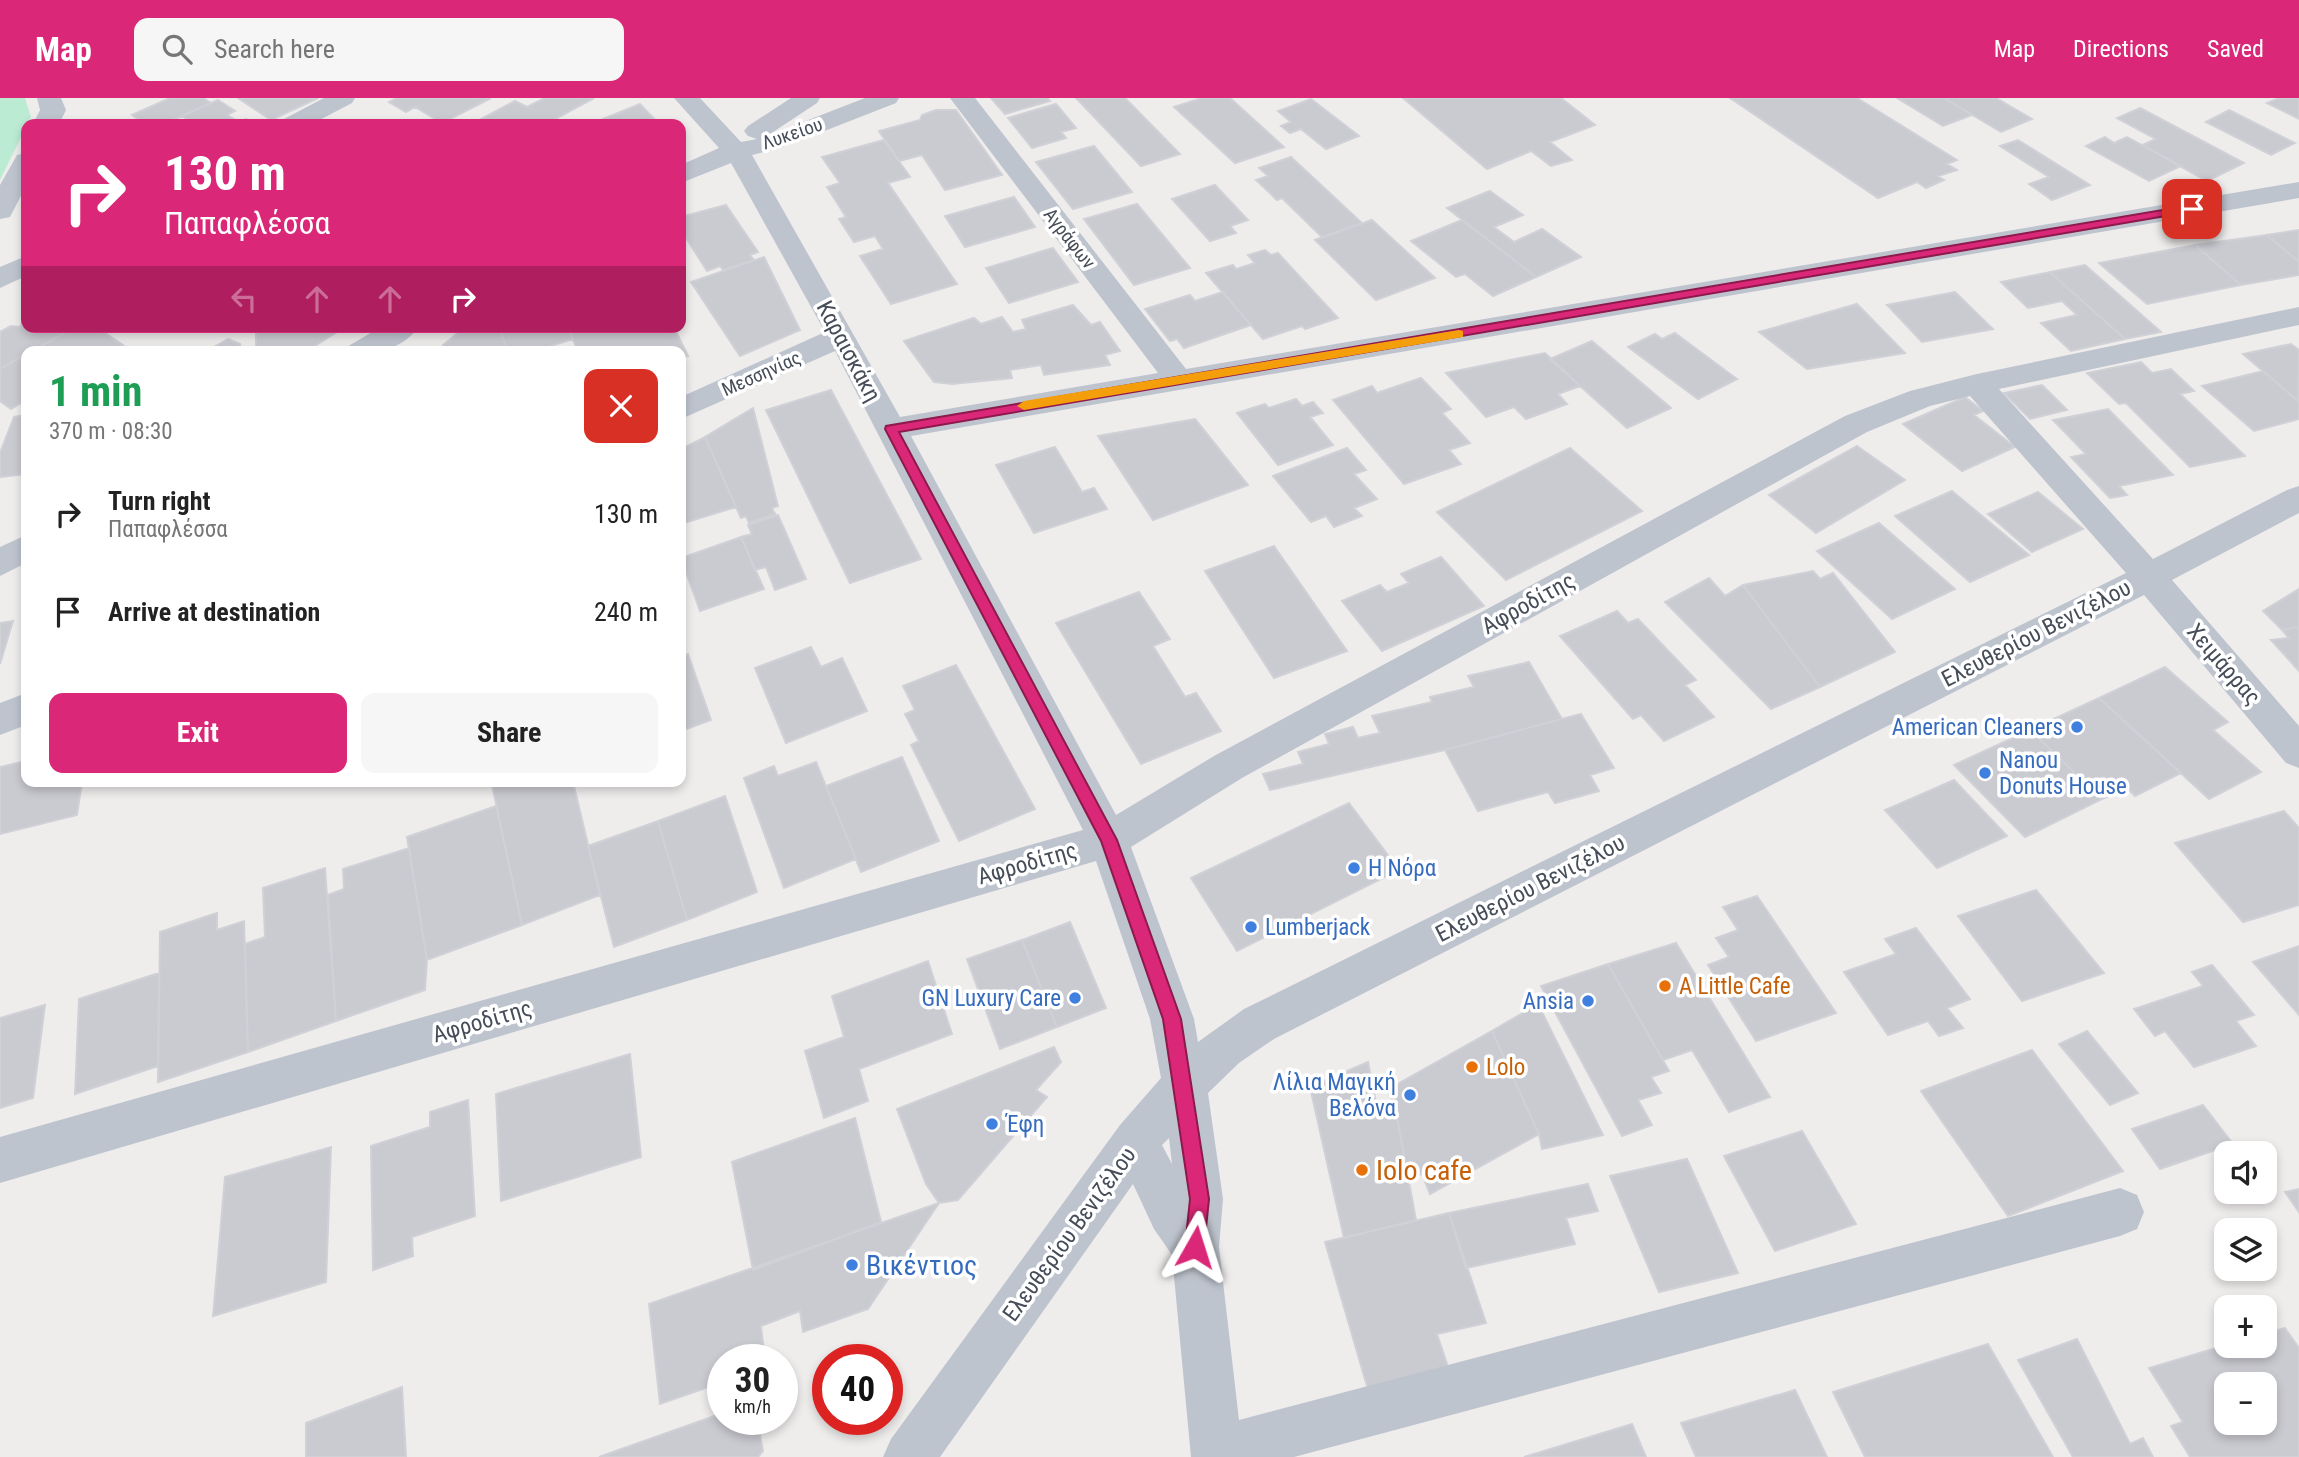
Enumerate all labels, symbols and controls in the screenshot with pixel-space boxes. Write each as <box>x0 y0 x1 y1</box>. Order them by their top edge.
search box <box>134 18 624 81</box>
text: Map <box>35 30 92 69</box>
icon: search <box>158 30 196 68</box>
text: Search here <box>214 34 335 64</box>
text: Map <box>1994 35 2035 63</box>
text: Directions <box>2073 35 2169 63</box>
text: Saved <box>2207 35 2264 63</box>
street label: Λυκείου <box>759 112 826 155</box>
text: 130 m <box>164 145 286 202</box>
icon: right <box>49 147 140 238</box>
pin <box>2162 179 2222 239</box>
icon: arrive <box>2173 190 2211 228</box>
street label: Αγράφων <box>1039 203 1100 273</box>
text: Παπαφλέσσα <box>164 204 330 242</box>
icon: left <box>225 280 263 318</box>
icon: ahead <box>298 280 336 318</box>
icon: ahead <box>371 280 409 318</box>
icon: right <box>444 280 482 318</box>
street label: Καραισκάκη <box>811 296 886 406</box>
street label: Μεσσηνίας <box>718 346 804 401</box>
text: 1 min <box>49 367 142 416</box>
button: close <box>584 369 658 443</box>
text: 370 m · 08:30 <box>49 418 173 445</box>
text: Turn right <box>108 486 210 516</box>
icon: right <box>49 495 87 533</box>
text: 130 m <box>594 499 658 529</box>
text: Παπαφλέσσα <box>108 516 228 543</box>
street label: Αφροδίτης <box>1477 567 1579 640</box>
street label: Ελευθερίου Βενιζέλου <box>1937 574 2135 693</box>
icon: arrive <box>49 593 87 631</box>
text: Arrive at destination <box>108 597 320 627</box>
text: 240 m <box>594 597 658 627</box>
street label: Χειμάρρας <box>2181 618 2266 710</box>
button: Exit <box>49 693 347 773</box>
button: Share <box>361 693 658 773</box>
place label: American Cleaners <box>1892 714 2063 741</box>
marker: American Cleaners <box>2069 719 2085 735</box>
place label: Nanou Donuts House <box>1999 747 2127 800</box>
marker: Nanou Donuts House <box>1977 765 1993 781</box>
street label: Ελευθερίου Βενιζέλου <box>1431 829 1629 948</box>
street label: Αφροδίτης <box>974 836 1080 890</box>
place label: Η Νόρα <box>1368 855 1436 882</box>
marker: Η Νόρα <box>1346 860 1362 876</box>
place label: Lumberjack <box>1265 914 1371 941</box>
marker: Lumberjack <box>1243 919 1259 935</box>
place label: A Little Cafe <box>1679 973 1791 1000</box>
marker: A Little Cafe <box>1657 978 1673 994</box>
place label: GN Luxury Care <box>921 985 1061 1012</box>
place label: Ansia <box>1523 988 1574 1015</box>
marker: GN Luxury Care <box>1067 990 1083 1006</box>
marker: Ansia <box>1580 993 1596 1009</box>
street label: Αφροδίτης <box>429 994 535 1048</box>
place label: Lolo <box>1486 1054 1525 1081</box>
marker: Lolo <box>1464 1059 1480 1075</box>
place label: Λίλια Μαγική Βελόνα <box>1273 1069 1396 1122</box>
marker: Λίλια Μαγική Βελόνα <box>1402 1087 1418 1103</box>
place label: Έφη <box>1005 1111 1044 1138</box>
marker: Έφη <box>984 1116 1000 1132</box>
map controls <box>2214 1141 2277 1435</box>
button: sound <box>2214 1141 2277 1204</box>
street label: Ελευθερίου Βενιζέλου <box>997 1142 1142 1327</box>
place label: Iolo cafe <box>1376 1154 1472 1187</box>
marker: Iolo cafe <box>1354 1162 1370 1178</box>
position arrow <box>1158 1210 1232 1284</box>
button: layers <box>2214 1218 2277 1281</box>
place label: Βικέντιος <box>866 1249 977 1282</box>
marker: Βικέντιος <box>844 1257 860 1273</box>
button: + <box>2214 1295 2277 1358</box>
speed limit sign: 40 <box>812 1344 903 1435</box>
text: 30 <box>735 1360 770 1401</box>
button: − <box>2214 1372 2277 1435</box>
text: km/h <box>734 1396 771 1417</box>

